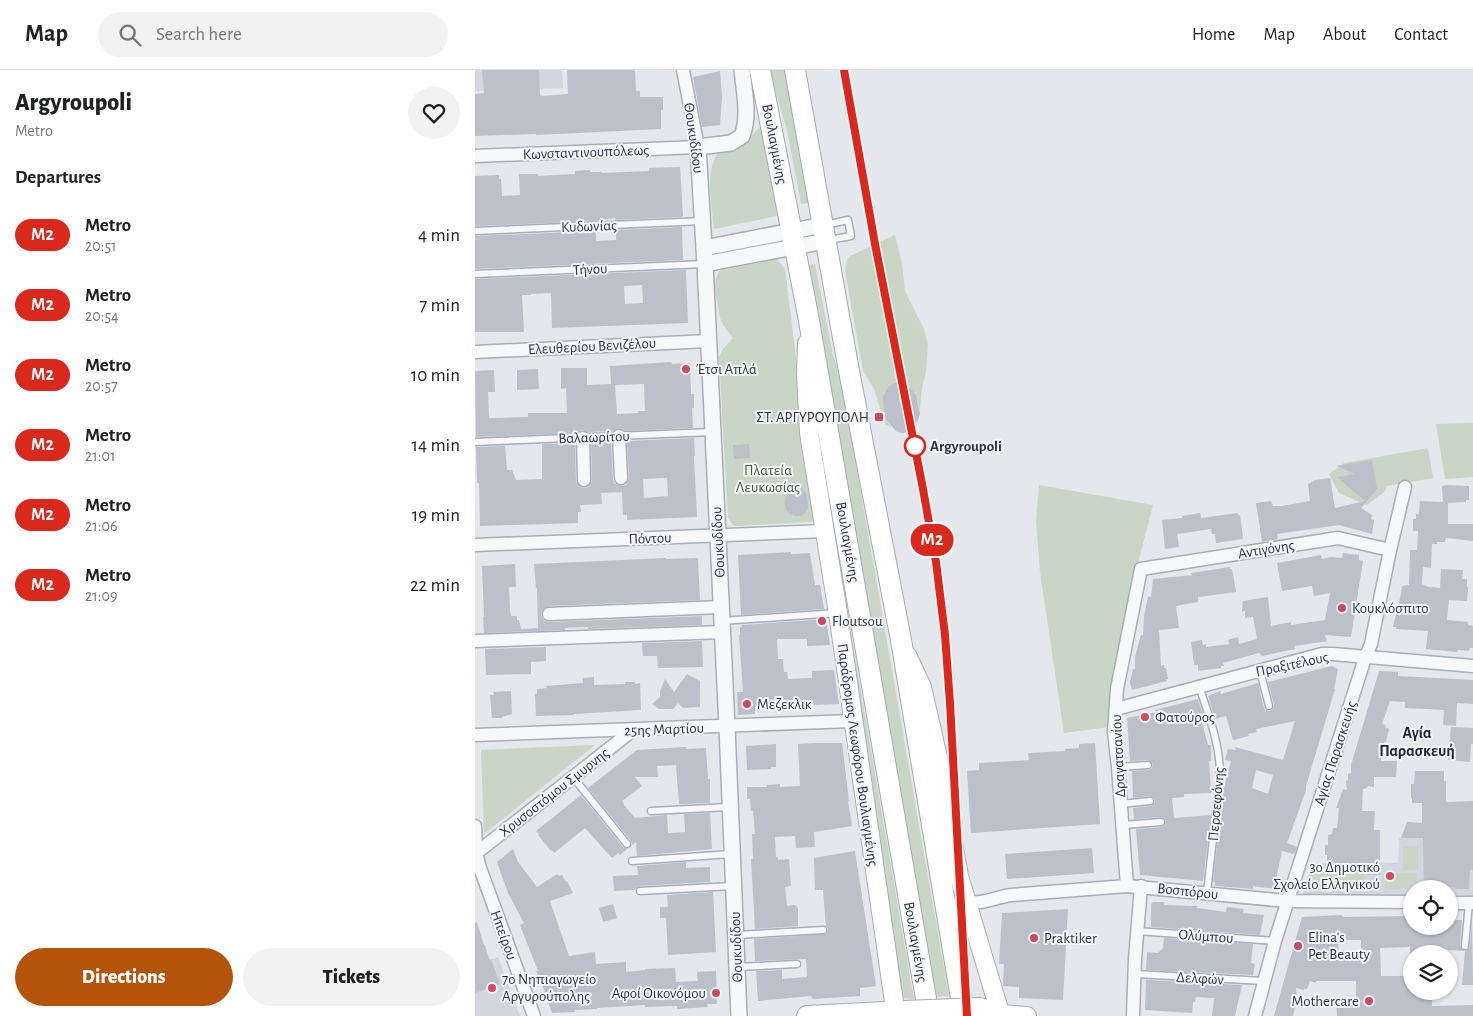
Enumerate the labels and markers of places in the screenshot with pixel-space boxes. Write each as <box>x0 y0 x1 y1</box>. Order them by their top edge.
place label: Έτσι Απλά <box>696 362 757 377</box>
marker: Έτσι Απλά <box>680 363 692 375</box>
place label: ΣΤ. ΑΡΓΥΡΟΥΠΟΛΗ <box>756 410 869 425</box>
marker: ΣΤ. ΑΡΓΥΡΟΥΠΟΛΗ <box>873 411 885 423</box>
marker: Argyroupoli <box>904 435 926 457</box>
place label: Argyroupoli <box>930 439 1002 454</box>
place label: Κουκλόσπιτο <box>1352 601 1429 616</box>
marker: Κουκλόσπιτο <box>1336 602 1348 614</box>
place label: Floutsou <box>832 614 883 629</box>
marker: Floutsou <box>816 615 828 627</box>
place label: Μεζεκλικ <box>757 697 812 712</box>
marker: Μεζεκλικ <box>741 698 753 710</box>
place label: Φατούρος <box>1155 710 1215 725</box>
marker: Φατούρος <box>1139 711 1151 723</box>
place label: 3ο Δημοτικό Σχολείο Ελληνικού <box>1273 860 1380 892</box>
marker: 3ο Δημοτικό Σχολείο Ελληνικού <box>1384 870 1396 882</box>
place label: Elina's Pet Beauty <box>1308 930 1371 962</box>
place label: Praktiker <box>1044 931 1097 946</box>
marker: Praktiker <box>1028 932 1040 944</box>
marker: Elina's Pet Beauty <box>1292 940 1304 952</box>
place label: 7ο Νηπιαγωγείο Αργυρούπολης <box>502 972 596 1004</box>
marker: 7ο Νηπιαγωγείο Αργυρούπολης <box>486 982 498 994</box>
place label: Αφοί Οικονόμου <box>612 986 706 1001</box>
marker: Αφοί Οικονόμου <box>710 987 722 999</box>
place label: Mothercare <box>1292 994 1359 1009</box>
marker: Mothercare <box>1363 995 1375 1007</box>

